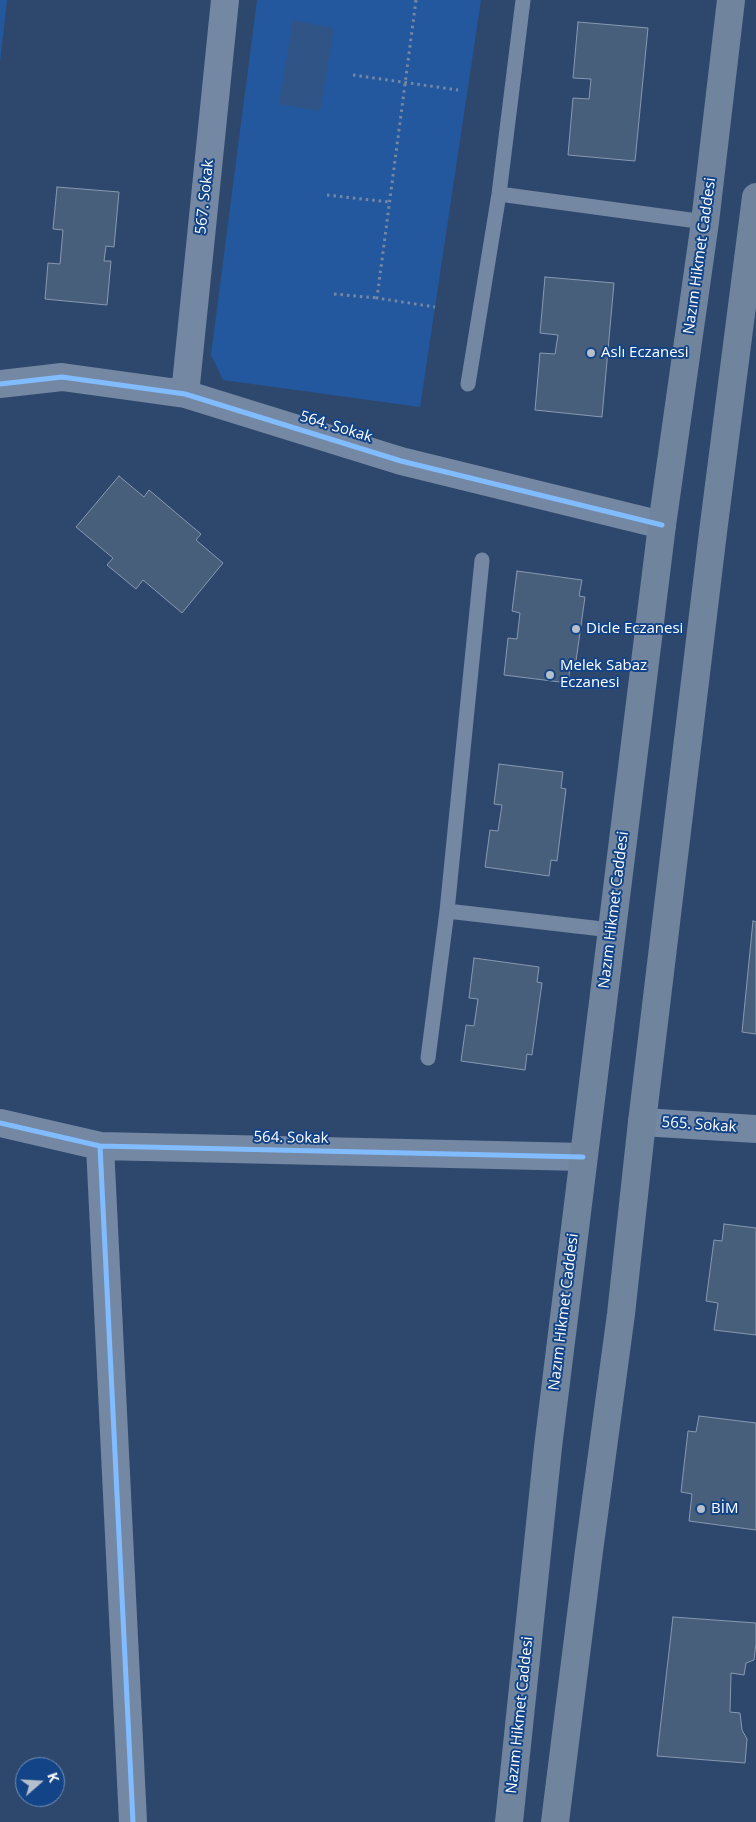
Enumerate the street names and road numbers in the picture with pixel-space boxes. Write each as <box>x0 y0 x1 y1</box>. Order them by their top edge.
street label: 567. Sokak <box>192 159 218 235</box>
street label: Nazım Hikmet Caddesi <box>680 177 720 335</box>
street label: 564. Sokak <box>298 407 374 447</box>
street label: Nazım Hikmet Caddesi <box>595 830 633 990</box>
street label: 565. Sokak <box>661 1113 737 1137</box>
street label: 564. Sokak <box>253 1128 329 1148</box>
street label: Nazım Hikmet Caddesi <box>545 1232 583 1392</box>
street label: Nazım Hikmet Caddesi <box>503 1635 537 1795</box>

